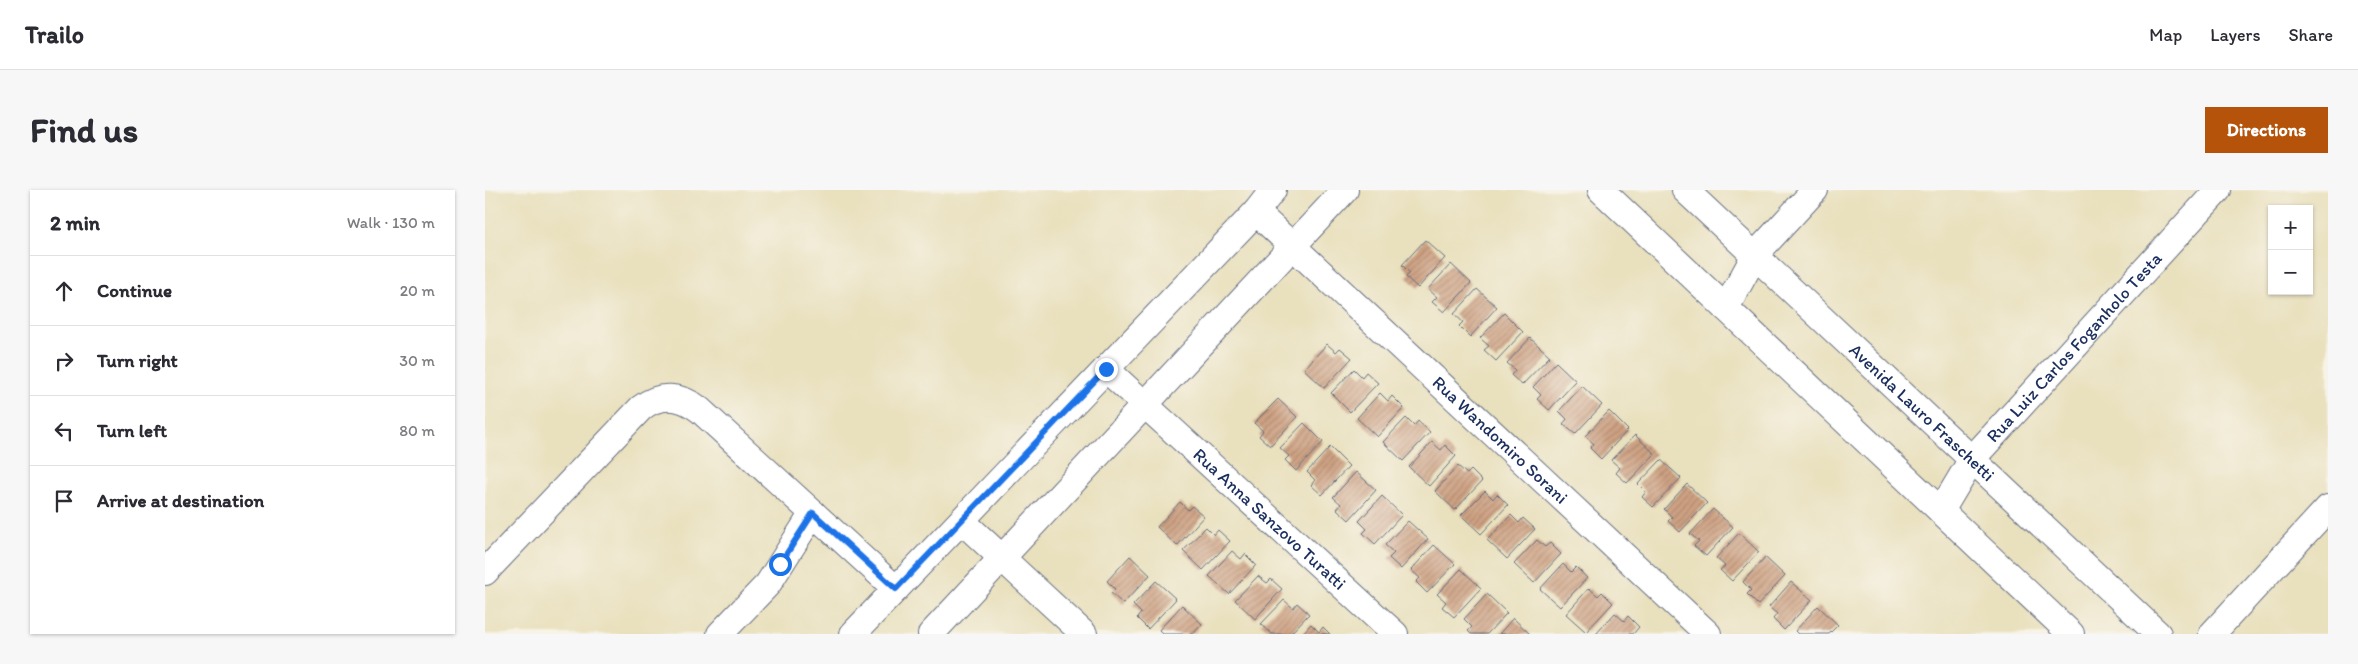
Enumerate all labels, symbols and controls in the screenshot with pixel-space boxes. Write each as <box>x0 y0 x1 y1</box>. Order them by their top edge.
text: Trailo <box>25 20 84 49</box>
text: Map <box>2149 24 2182 46</box>
text: Layers <box>2210 24 2260 46</box>
text: Share <box>2288 24 2333 46</box>
button: Directions <box>2205 107 2328 153</box>
text: Find us <box>30 109 138 151</box>
map controls <box>2268 205 2313 295</box>
button: + <box>2268 205 2313 250</box>
text: 2 min <box>50 210 100 235</box>
text: Walk · 130 m <box>347 213 435 232</box>
street label: Rua Luiz Carlos Foganholo Testa <box>1982 247 2167 447</box>
button: − <box>2268 250 2313 295</box>
icon: ahead <box>50 277 78 305</box>
text: Continue <box>97 279 172 302</box>
text: 20 m <box>400 281 435 300</box>
street label: Avenida Lauro Fraschetti <box>1845 339 1999 486</box>
icon: right <box>50 347 78 375</box>
text: Turn right <box>97 349 178 372</box>
text: 30 m <box>399 351 435 370</box>
route end <box>1095 358 1118 381</box>
street label: Rua Wandomiro Sorani <box>1428 371 1573 509</box>
icon: left <box>50 417 78 445</box>
text: Turn left <box>97 419 167 442</box>
text: 80 m <box>399 421 435 440</box>
street label: Rua Anna Sanzovo Turatti <box>1189 444 1351 595</box>
icon: arrive <box>50 487 78 515</box>
text: Arrive at destination <box>97 489 264 512</box>
route start <box>769 553 792 576</box>

